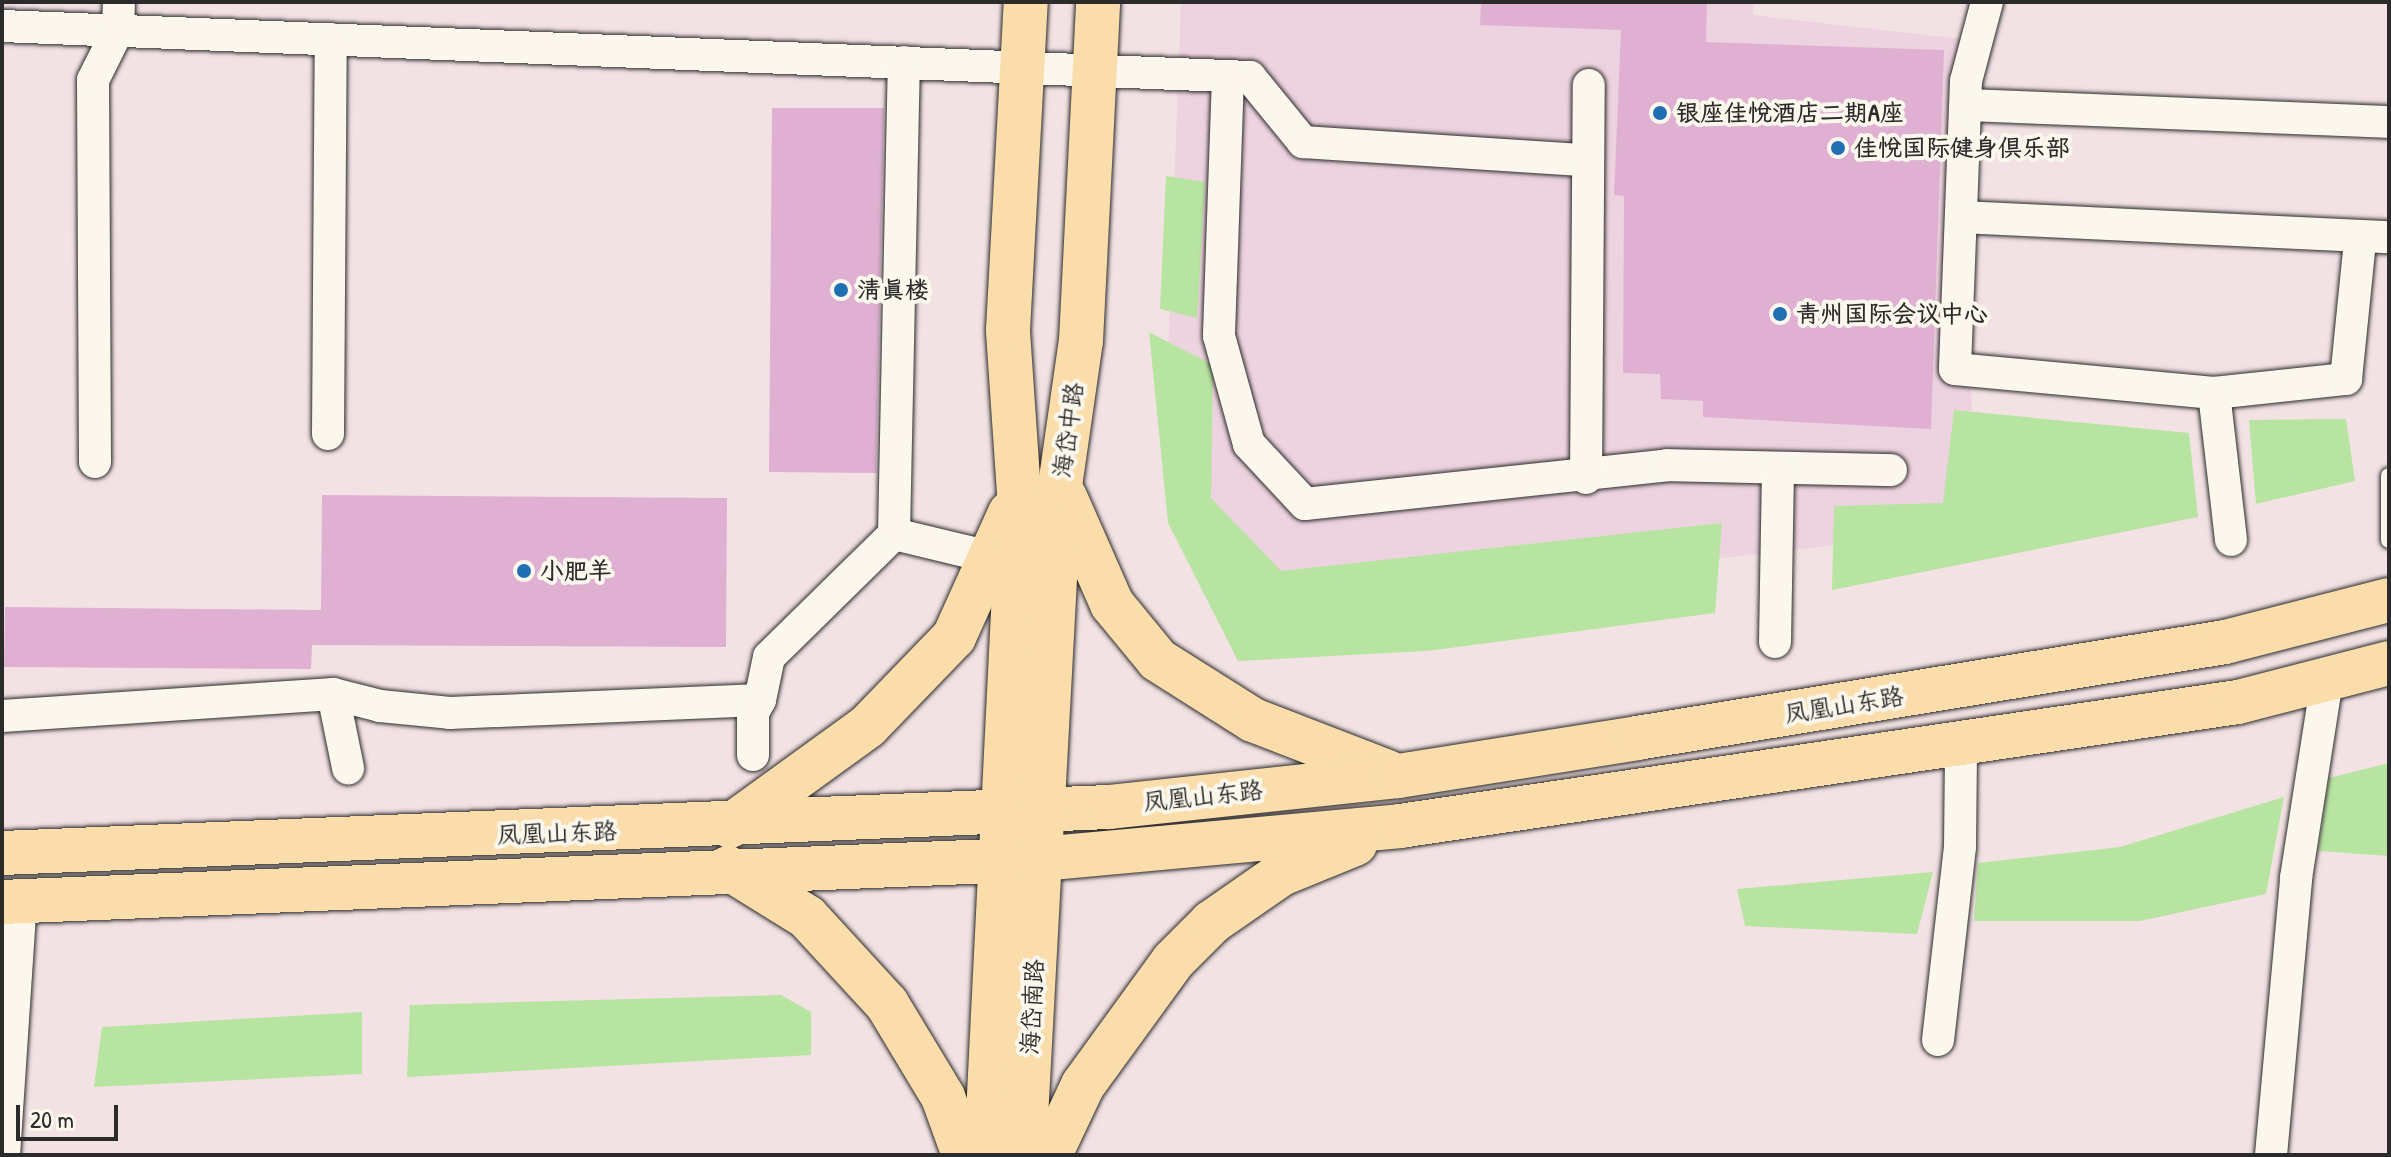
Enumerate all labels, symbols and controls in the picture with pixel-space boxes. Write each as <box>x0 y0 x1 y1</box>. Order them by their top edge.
place label: 银座佳悦酒店二期A座 <box>1676 99 1904 127</box>
marker: 银座佳悦酒店二期A座 <box>1651 104 1669 122</box>
place label: 佳悦国际健身俱乐部 <box>1854 134 2070 162</box>
marker: 佳悦国际健身俱乐部 <box>1829 139 1847 157</box>
place label: 清真楼 <box>857 276 929 304</box>
marker: 清真楼 <box>832 281 850 299</box>
place label: 青州国际会议中心 <box>1796 300 1988 328</box>
marker: 青州国际会议中心 <box>1771 305 1789 323</box>
street label: 海岱中路 <box>1047 380 1089 480</box>
place label: 小肥羊 <box>540 557 612 585</box>
marker: 小肥羊 <box>515 562 533 580</box>
street label: 凤凰山东路 <box>1782 681 1906 729</box>
street label: 凤凰山东路 <box>1142 775 1264 817</box>
street label: 凤凰山东路 <box>497 817 617 849</box>
street label: 海岱南路 <box>1015 958 1049 1056</box>
scale bar <box>20 1089 122 1139</box>
text: 20 m <box>30 1103 74 1135</box>

